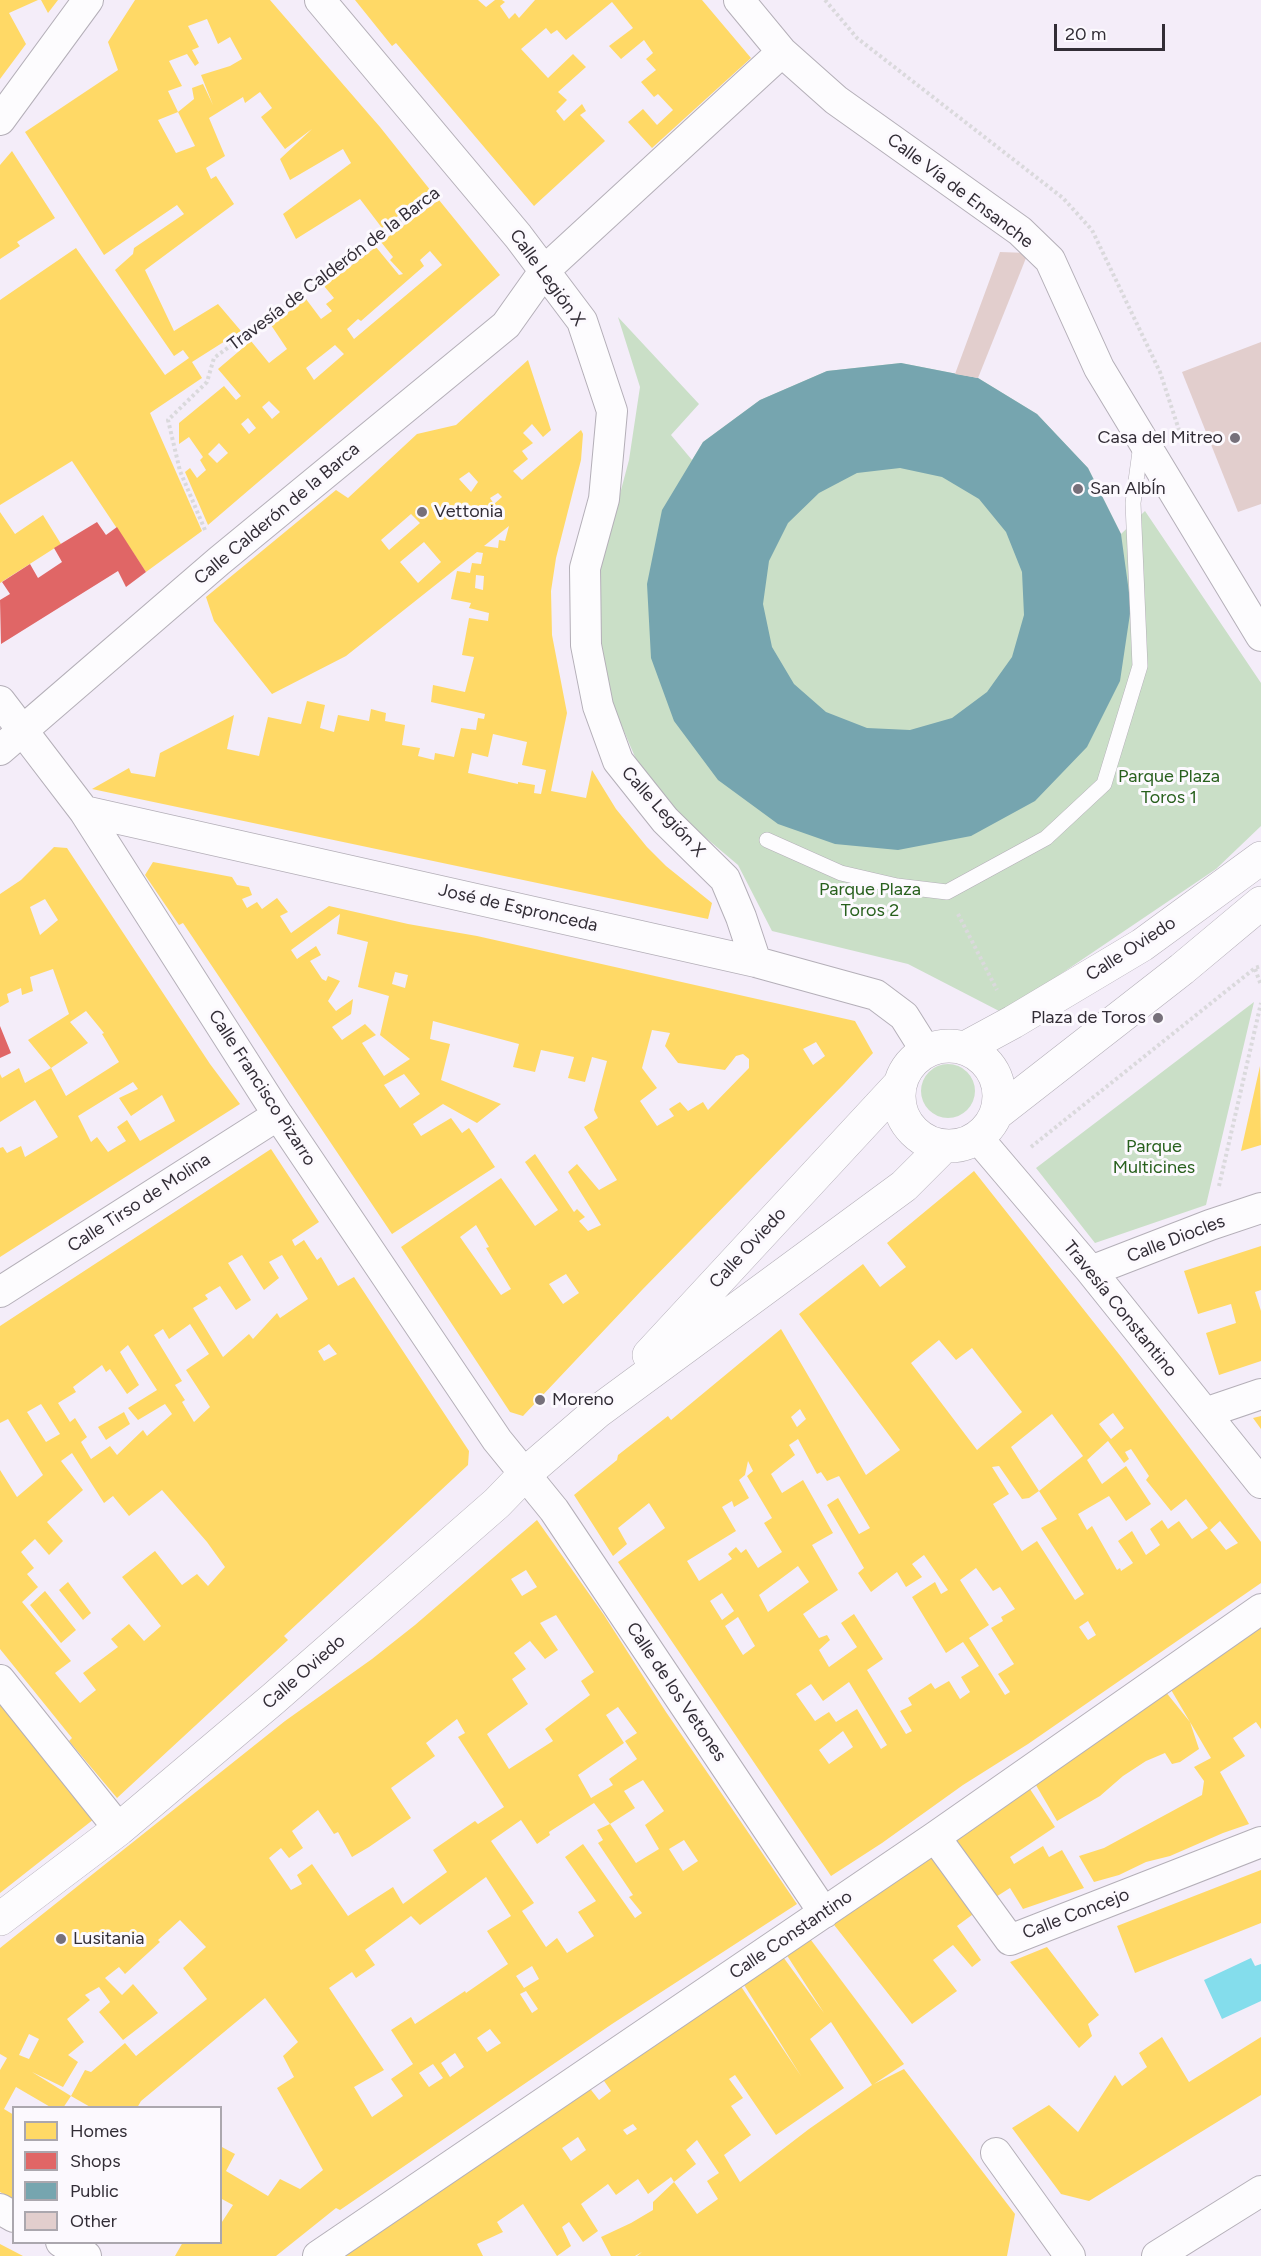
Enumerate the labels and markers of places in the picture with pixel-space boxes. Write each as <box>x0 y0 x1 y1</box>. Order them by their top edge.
place label: Casa del Mitreo <box>1097 427 1223 449</box>
marker: Casa del Mitreo <box>1228 431 1242 445</box>
place label: San Albĺn <box>1090 478 1165 500</box>
marker: San Albĺn <box>1071 482 1085 496</box>
place label: Vettonia <box>434 501 503 523</box>
marker: Vettonia <box>415 505 429 519</box>
place label: Plaza de Toros <box>1031 1007 1146 1029</box>
marker: Plaza de Toros <box>1151 1011 1165 1025</box>
place label: Moreno <box>552 1389 614 1411</box>
marker: Moreno <box>533 1393 547 1407</box>
place label: Lusitania <box>73 1928 144 1950</box>
marker: Lusitania <box>54 1932 68 1946</box>

